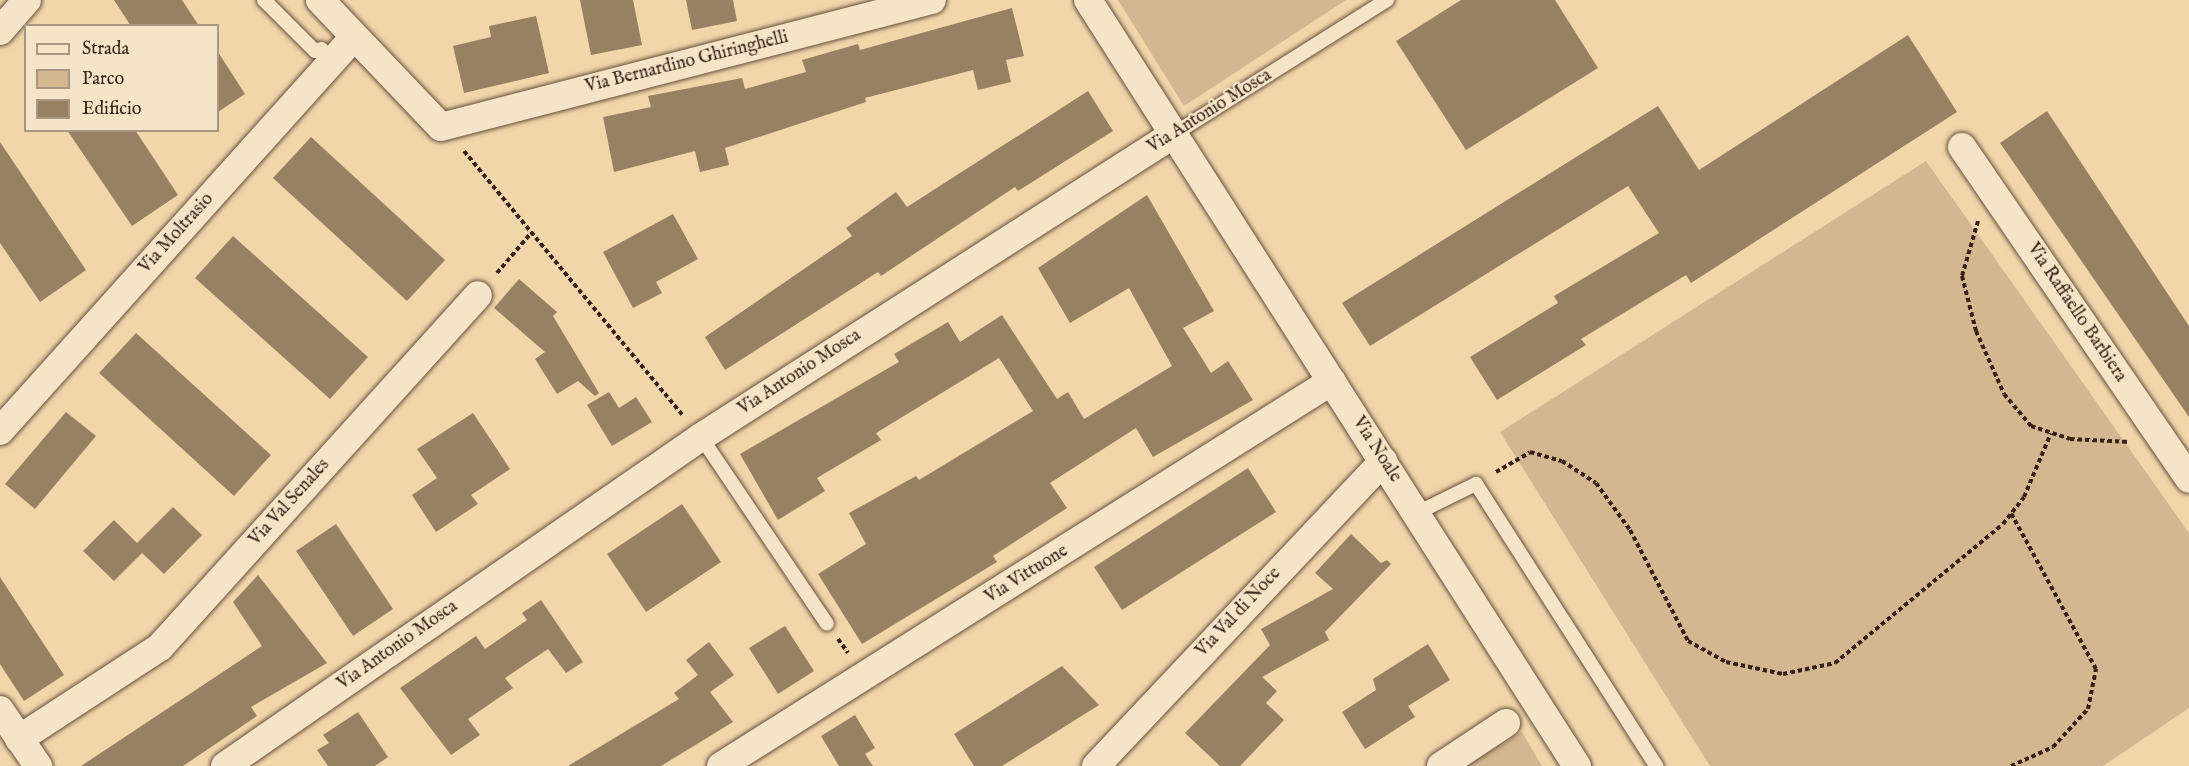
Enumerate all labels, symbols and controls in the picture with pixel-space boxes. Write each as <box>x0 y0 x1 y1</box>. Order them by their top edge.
legend <box>24 24 219 132</box>
street label: Via Bernardino Ghiringhelli <box>583 27 791 99</box>
text: Strada <box>82 38 129 61</box>
street label: Via Antonio Mosca <box>1144 65 1276 159</box>
text: Parco <box>82 68 124 91</box>
text: Edificio <box>82 98 142 121</box>
street label: Via Moltrasio <box>135 189 219 279</box>
street label: Via Raffaello Barbiera <box>2021 239 2131 387</box>
street label: Via Antonio Mosca <box>735 325 865 421</box>
street label: Via Noale <box>1347 413 1405 487</box>
street label: Via Val Senales <box>245 455 335 551</box>
street label: Via Vittuone <box>981 541 1073 609</box>
street label: Via Val di Noce <box>1192 564 1286 662</box>
street label: Via Antonio Mosca <box>334 596 462 696</box>

